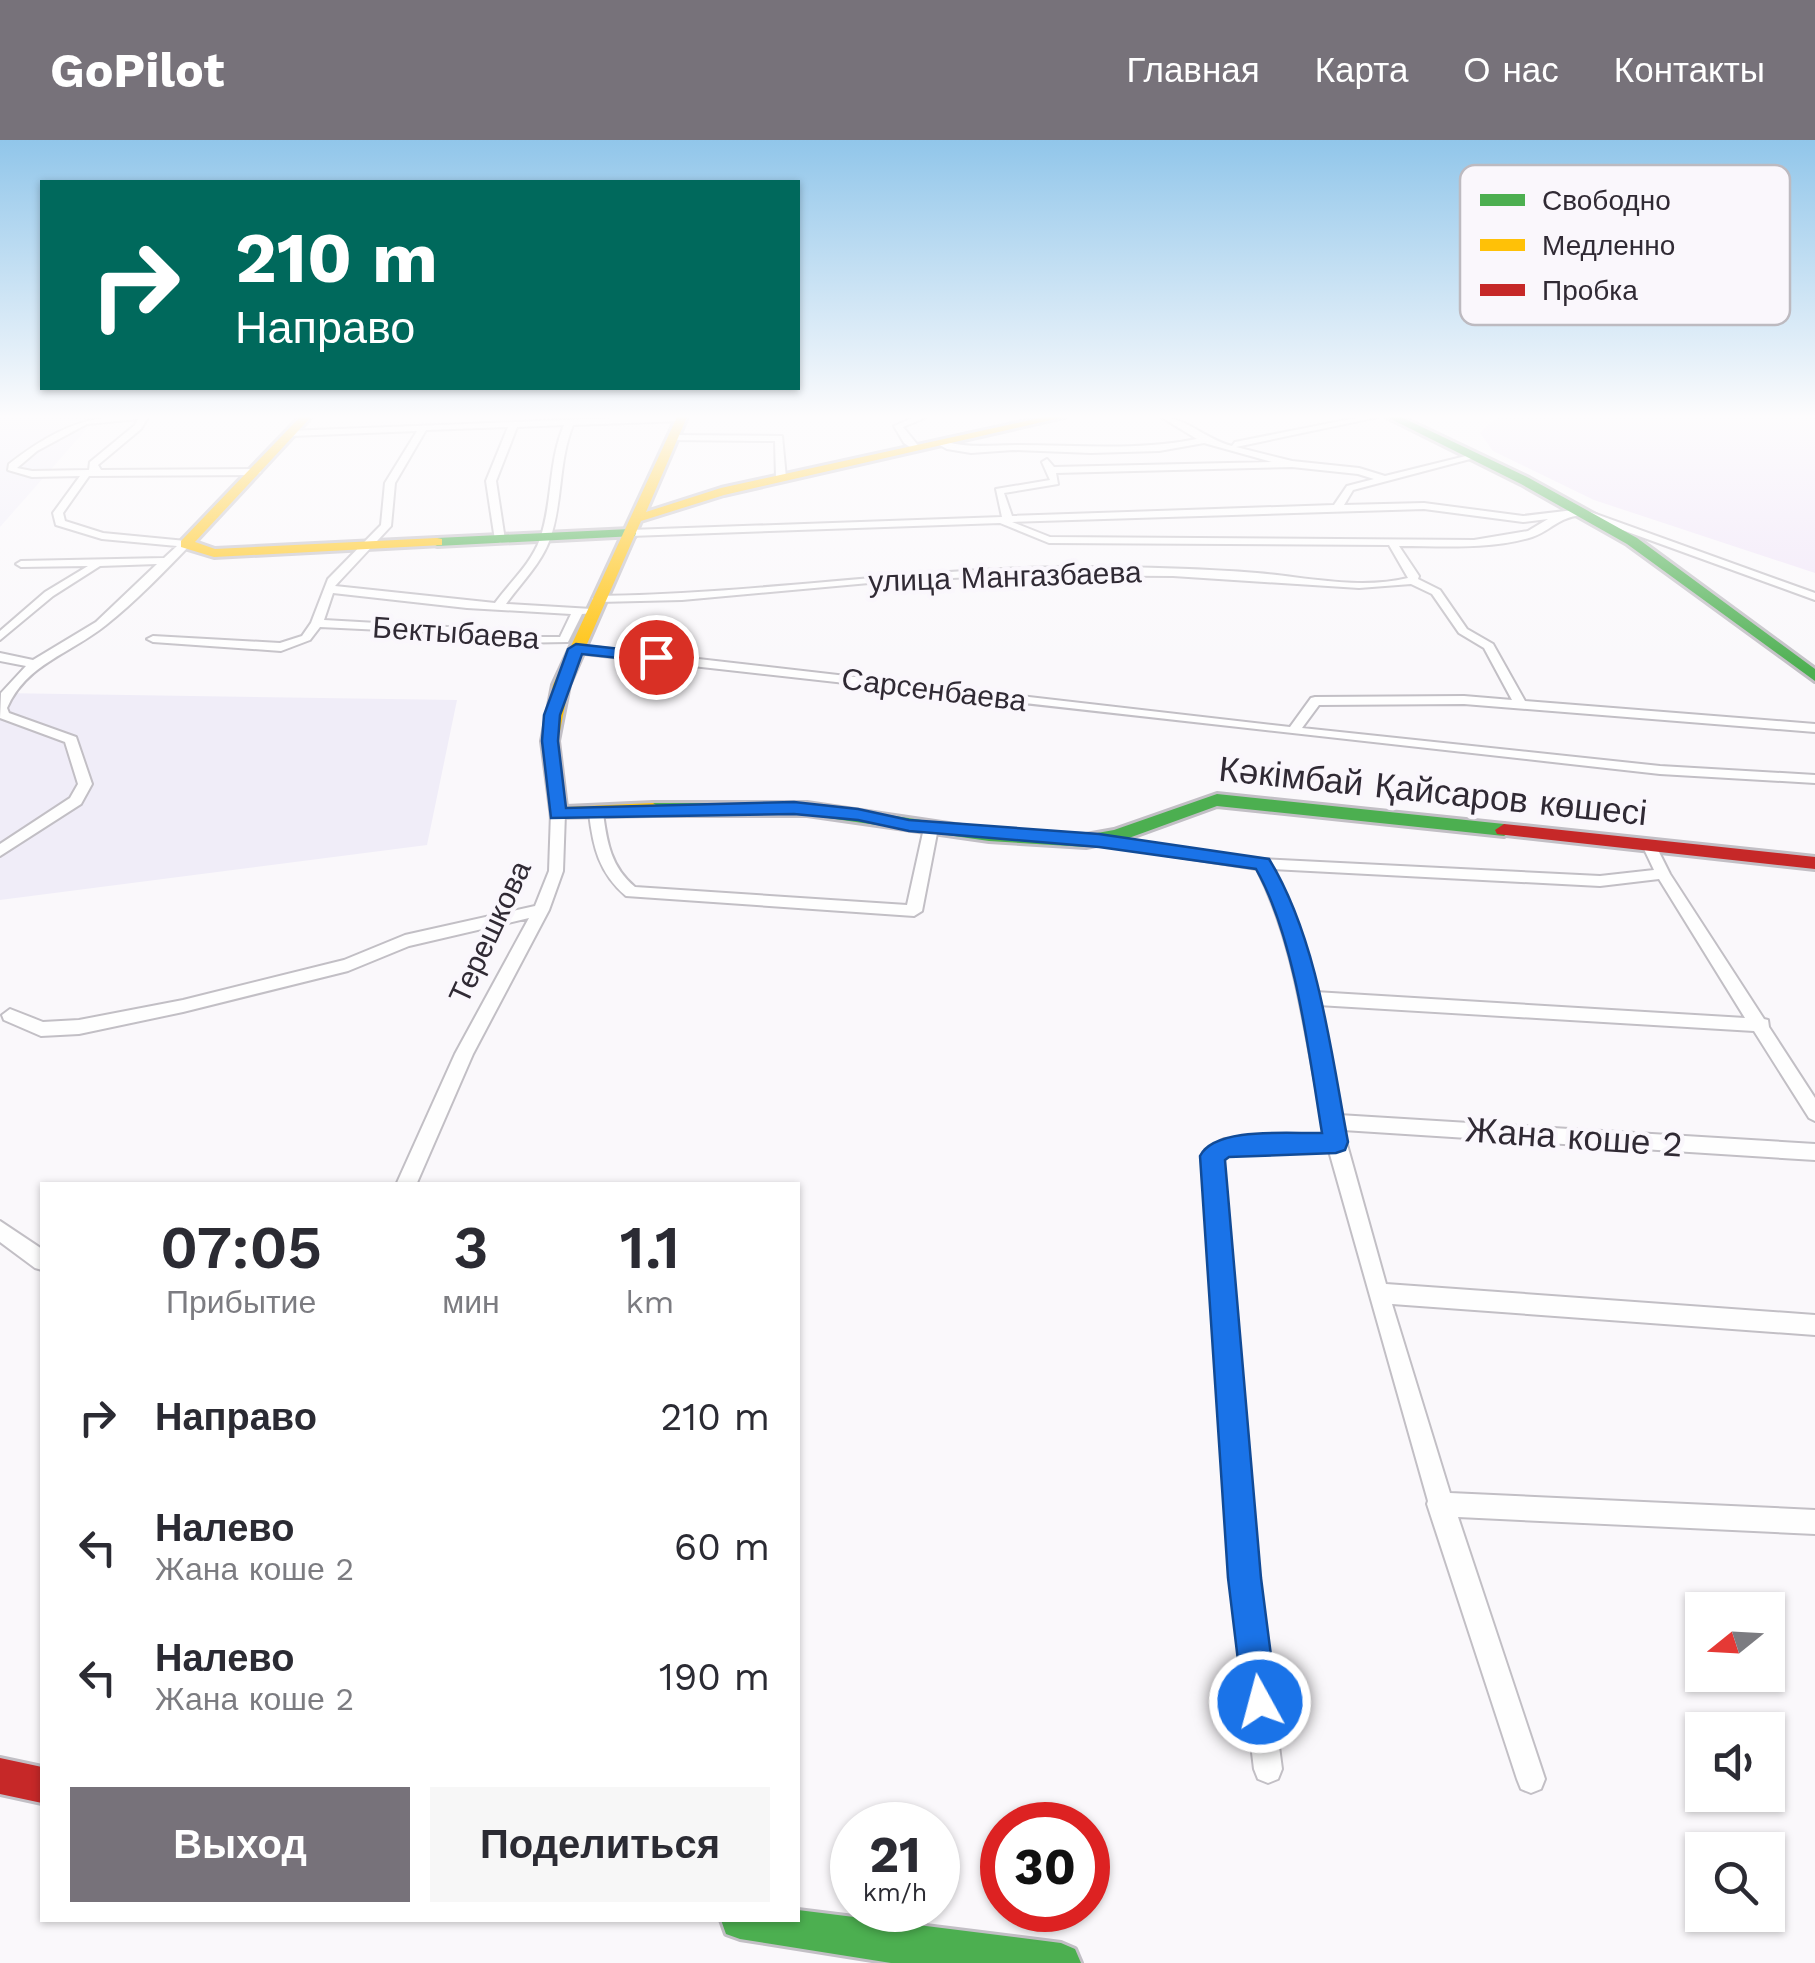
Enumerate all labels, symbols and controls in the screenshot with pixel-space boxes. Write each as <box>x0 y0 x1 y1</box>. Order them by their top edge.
text: GoPilot <box>50 42 225 99</box>
text: Главная <box>1126 49 1260 91</box>
text: Карта <box>1315 49 1408 91</box>
text: О нас <box>1463 49 1559 91</box>
text: Контакты <box>1614 49 1765 91</box>
legend <box>1460 165 1790 325</box>
text: Свободно <box>1542 184 1671 217</box>
text: 210 m <box>235 217 438 299</box>
icon: right <box>70 220 200 350</box>
text: Медленно <box>1542 229 1675 262</box>
text: Пробка <box>1542 274 1638 307</box>
text: Направо <box>235 301 415 354</box>
street label: улица Мангазбаева <box>868 554 1143 599</box>
street label: Бектыбаева <box>371 609 541 656</box>
pin <box>614 615 699 700</box>
icon: arrive <box>629 630 684 685</box>
street label: Сарсенбаева <box>840 661 1029 718</box>
street label: Кәкімбай Қайсаров көшесі <box>1217 748 1649 834</box>
street label: Терешкова <box>441 855 538 1009</box>
street label: Жана коше 2 <box>1464 1108 1684 1166</box>
text: 07:05 <box>160 1212 322 1283</box>
text: 3 <box>453 1212 489 1283</box>
text: 1.1 <box>620 1212 680 1283</box>
text: Прибытие <box>166 1283 316 1321</box>
text: мин <box>442 1283 500 1321</box>
text: km <box>626 1283 674 1321</box>
icon: right <box>70 1390 125 1445</box>
text: Направо <box>155 1395 317 1439</box>
text: 210 m <box>660 1395 770 1439</box>
text: Налево <box>155 1506 294 1550</box>
icon: left <box>70 1520 125 1575</box>
text: 60 m <box>674 1525 770 1569</box>
text: Жана коше 2 <box>155 1550 354 1588</box>
north arrow <box>1685 1592 1785 1692</box>
map controls <box>1685 1592 1785 1932</box>
text: Налево <box>155 1636 294 1680</box>
icon: left <box>70 1650 125 1705</box>
position arrow <box>1208 1650 1312 1754</box>
text: 190 m <box>659 1655 770 1699</box>
text: Жана коше 2 <box>155 1680 354 1718</box>
button: sound <box>1685 1712 1785 1812</box>
button: Выход <box>70 1787 410 1902</box>
button: Поделиться <box>430 1787 770 1902</box>
speed limit sign: 30 <box>980 1802 1110 1932</box>
text: 21 <box>869 1825 921 1884</box>
button: search <box>1685 1832 1785 1932</box>
text: km/h <box>863 1878 927 1907</box>

